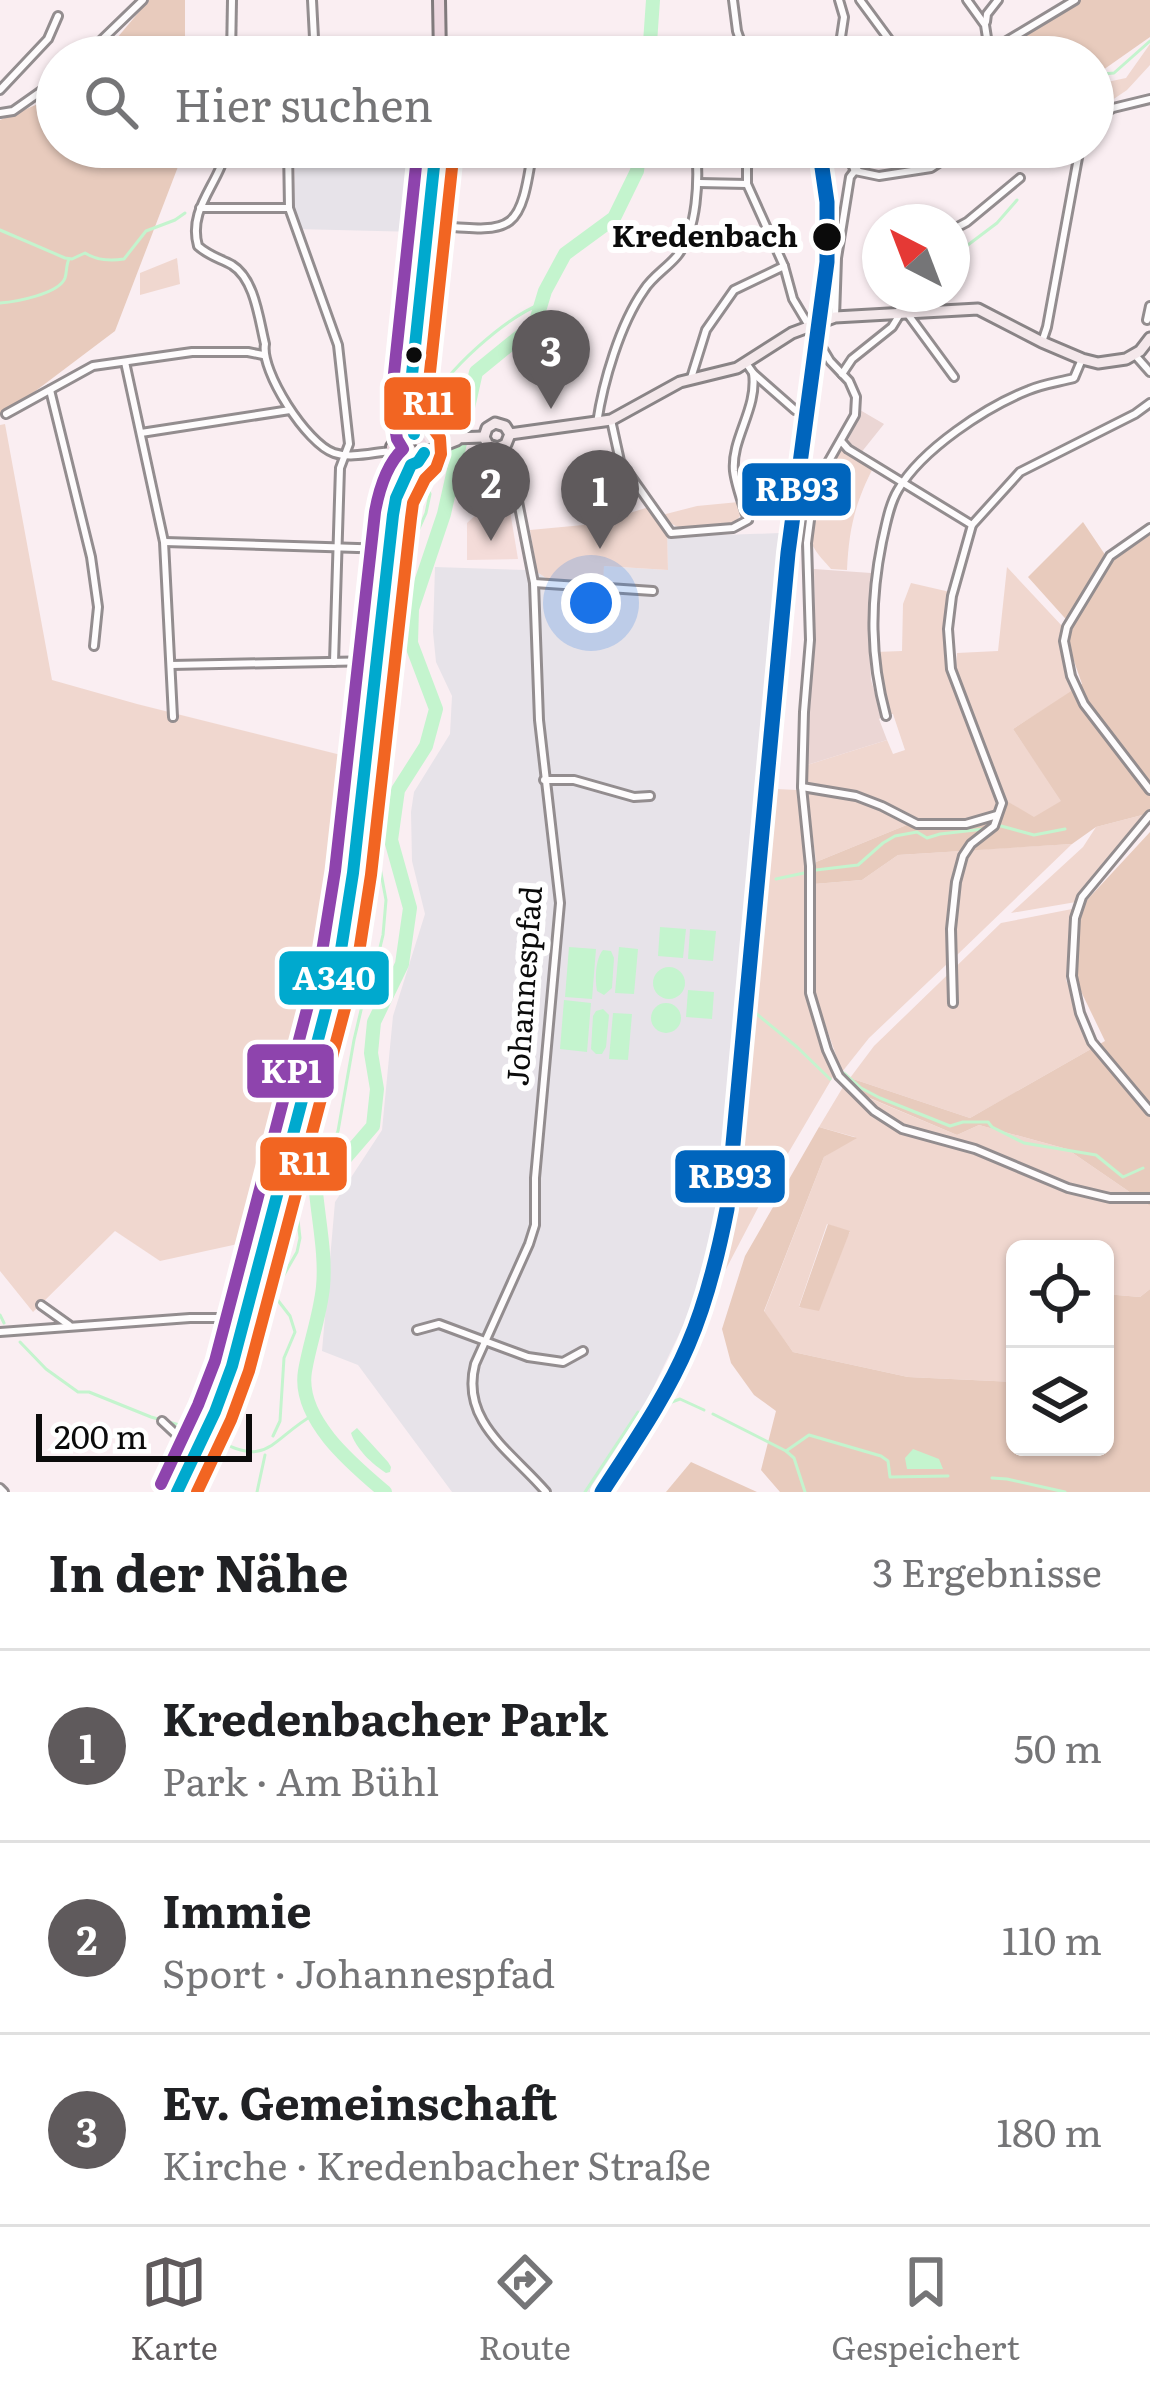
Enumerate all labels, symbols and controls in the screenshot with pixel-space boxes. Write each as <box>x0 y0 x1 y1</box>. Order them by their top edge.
search box <box>36 36 1114 168</box>
icon: search <box>78 69 144 135</box>
text: Hier suchen <box>174 69 433 136</box>
north arrow <box>862 204 970 312</box>
place label: Kredenbach <box>612 212 798 256</box>
marker: Kredenbach <box>810 220 844 254</box>
pin: 3 <box>512 310 590 409</box>
unlabelled marker <box>403 344 425 366</box>
line badge: R11 <box>382 375 473 432</box>
text: R11 <box>402 376 454 425</box>
pin: 2 <box>452 442 530 541</box>
pin: 1 <box>561 450 639 549</box>
line badge: RB93 <box>740 461 853 518</box>
text: RB93 <box>755 462 839 511</box>
your location <box>561 573 621 633</box>
street label: Johannespfad <box>493 884 551 1087</box>
line badge: A340 <box>277 949 391 1007</box>
text: A340 <box>292 951 376 1000</box>
line badge: KP1 <box>245 1042 336 1100</box>
text: KP1 <box>260 1044 322 1093</box>
line badge: R11 <box>258 1135 349 1193</box>
text: R11 <box>278 1136 330 1185</box>
line badge: RB93 <box>673 1148 787 1205</box>
text: RB93 <box>688 1149 772 1198</box>
map controls <box>1006 1240 1114 1456</box>
button: locate <box>1006 1240 1114 1348</box>
button: layers <box>1006 1348 1114 1456</box>
scale bar <box>36 1408 252 1461</box>
text: 200 m <box>54 1410 148 1459</box>
text: In der Nähe <box>48 1532 349 1608</box>
text: 3 Ergebnisse <box>872 1541 1102 1599</box>
text: Kredenbacher Park <box>162 1683 608 1750</box>
text: 1 <box>79 1717 95 1775</box>
text: 50 m <box>1014 1717 1102 1775</box>
text: Park · Am Bühl <box>162 1750 439 1808</box>
text: Immie <box>162 1875 312 1942</box>
text: 2 <box>77 1909 97 1967</box>
text: 110 m <box>1002 1909 1102 1967</box>
text: Sport · Johannespfad <box>162 1942 555 2000</box>
text: Ev. Gemeinschaft <box>162 2067 557 2134</box>
text: 3 <box>76 2101 98 2159</box>
text: 180 m <box>996 2101 1102 2159</box>
text: Kirche · Kredenbacher Straße <box>162 2134 711 2192</box>
tab: Karte <box>130 2249 218 2370</box>
tab: Route <box>478 2249 571 2370</box>
tab: Gespeichert <box>831 2249 1020 2370</box>

